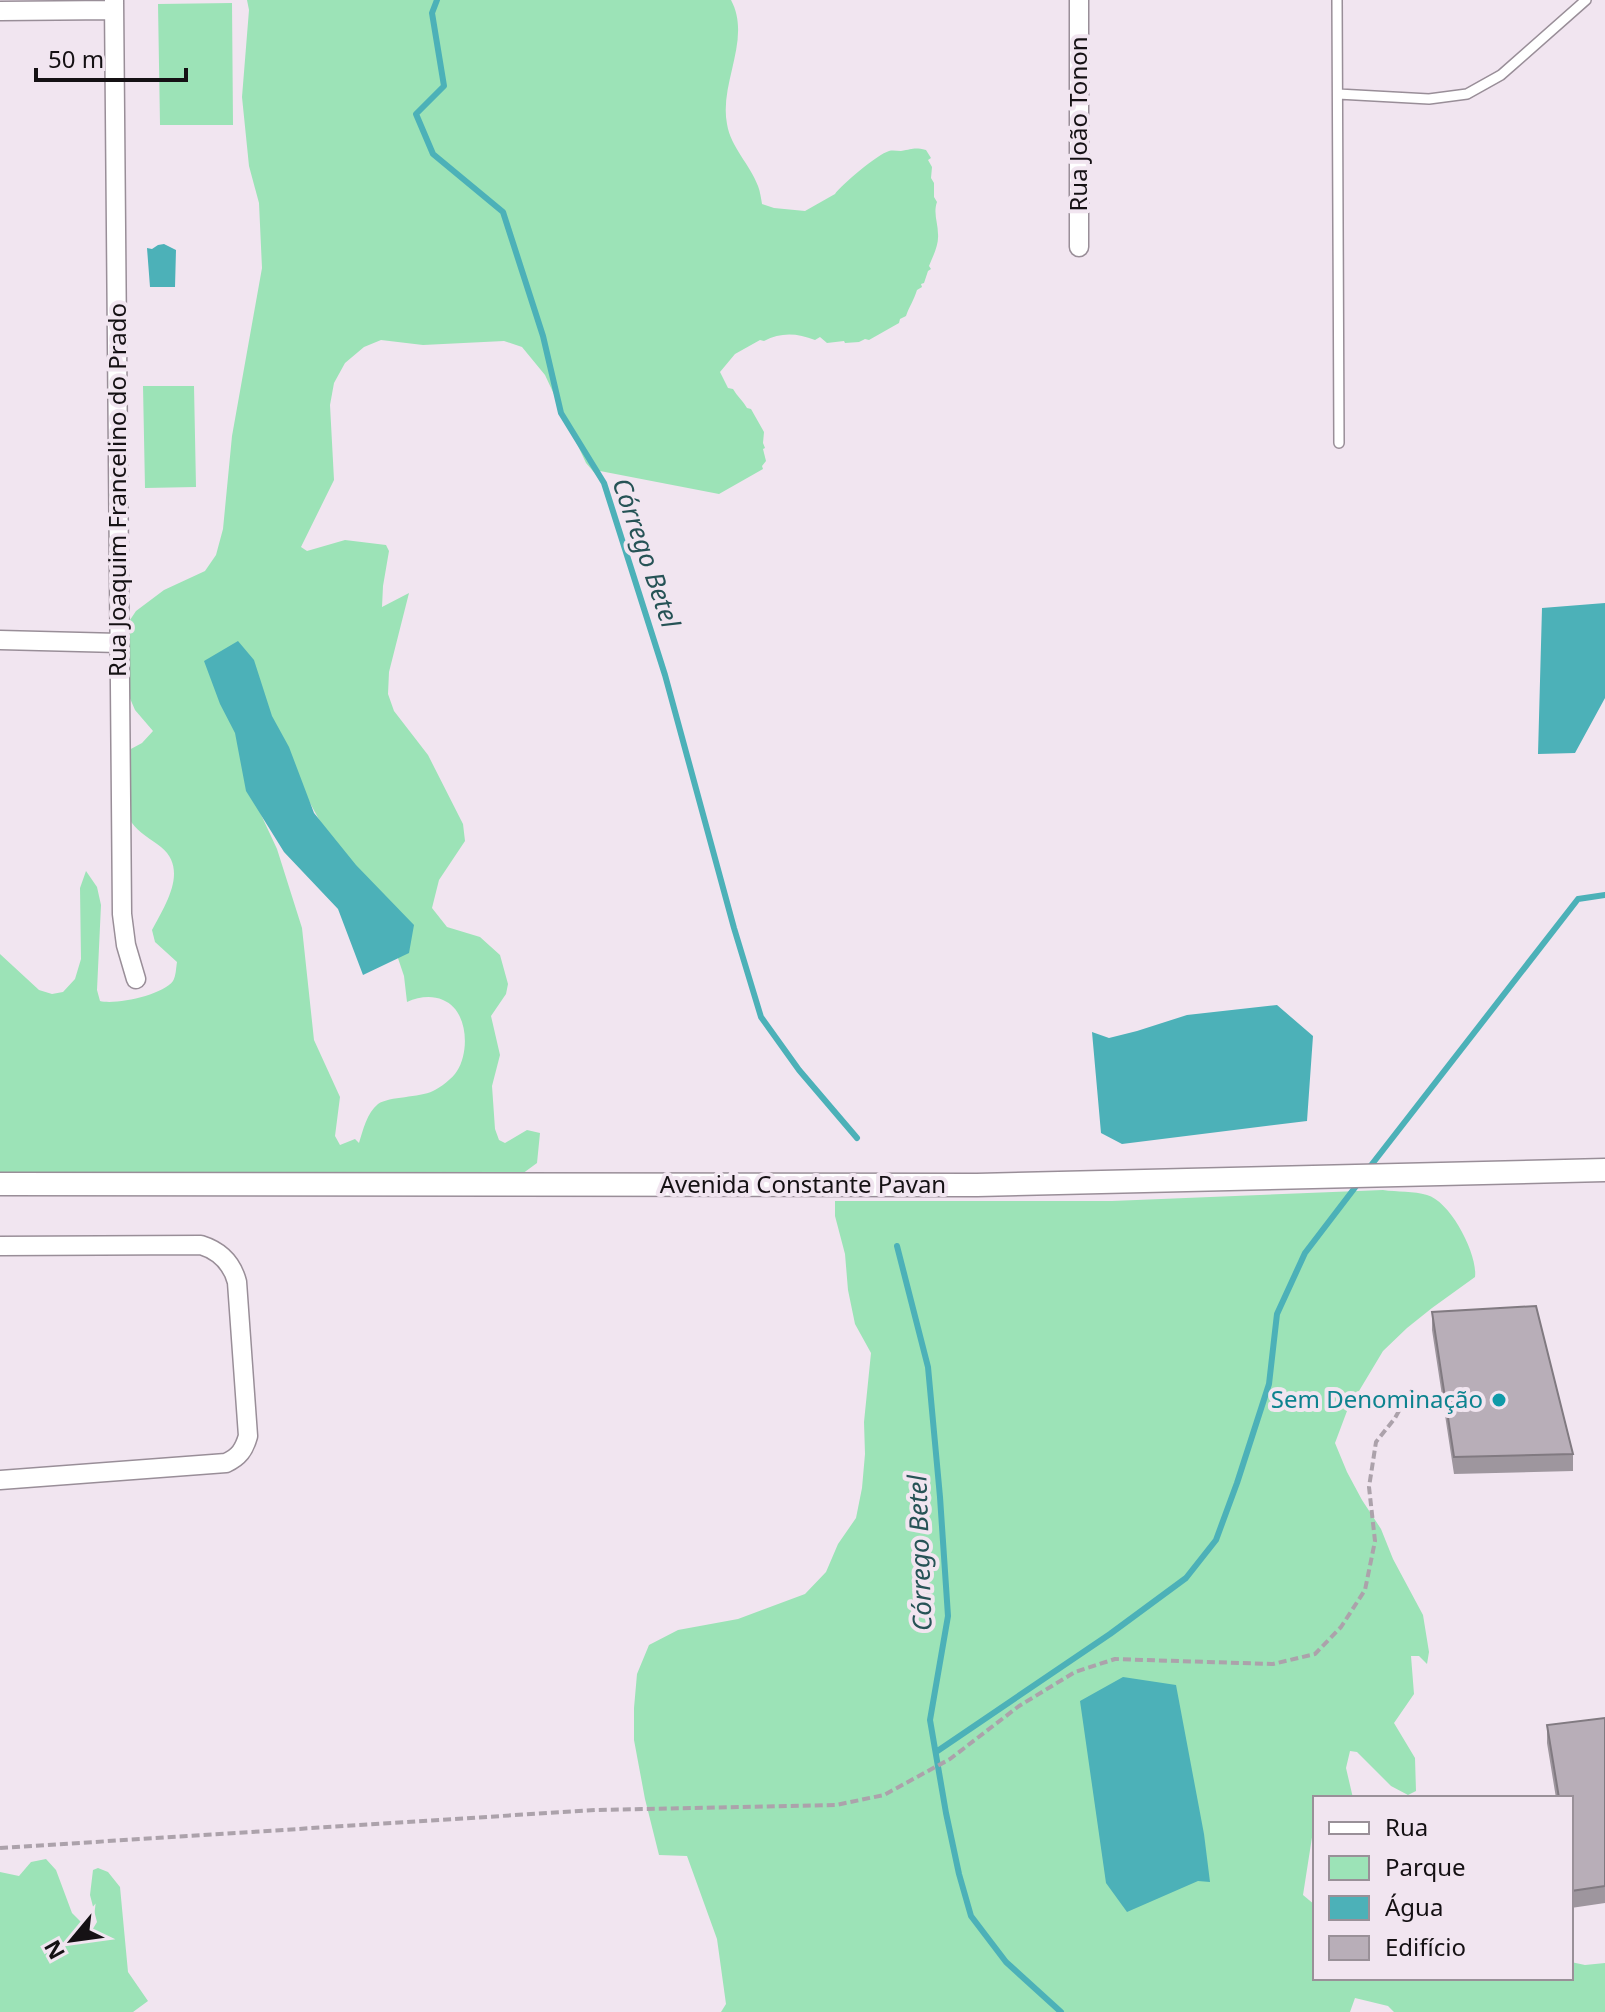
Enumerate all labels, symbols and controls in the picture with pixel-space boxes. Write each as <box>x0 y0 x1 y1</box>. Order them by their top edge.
scale bar <box>36 32 186 82</box>
street label: Rua João Tonon <box>1061 36 1094 212</box>
text: 50 m <box>48 42 104 75</box>
street label: Rua Joaquim Francelino do Prado <box>100 303 133 677</box>
water label: Córrego Betel <box>604 473 690 634</box>
street label: Avenida Constante Pavan <box>660 1167 946 1200</box>
place label: Sem Denominação <box>1271 1382 1483 1415</box>
marker: Sem Denominação <box>1490 1391 1508 1409</box>
water label: Córrego Betel <box>898 1473 940 1632</box>
legend <box>1313 1796 1573 1980</box>
text: Rua <box>1385 1810 1428 1843</box>
text: Parque <box>1385 1850 1466 1883</box>
text: Água <box>1385 1890 1443 1923</box>
north arrow <box>32 1900 112 1980</box>
text: Edifício <box>1385 1930 1466 1963</box>
text: N <box>36 1935 71 1965</box>

